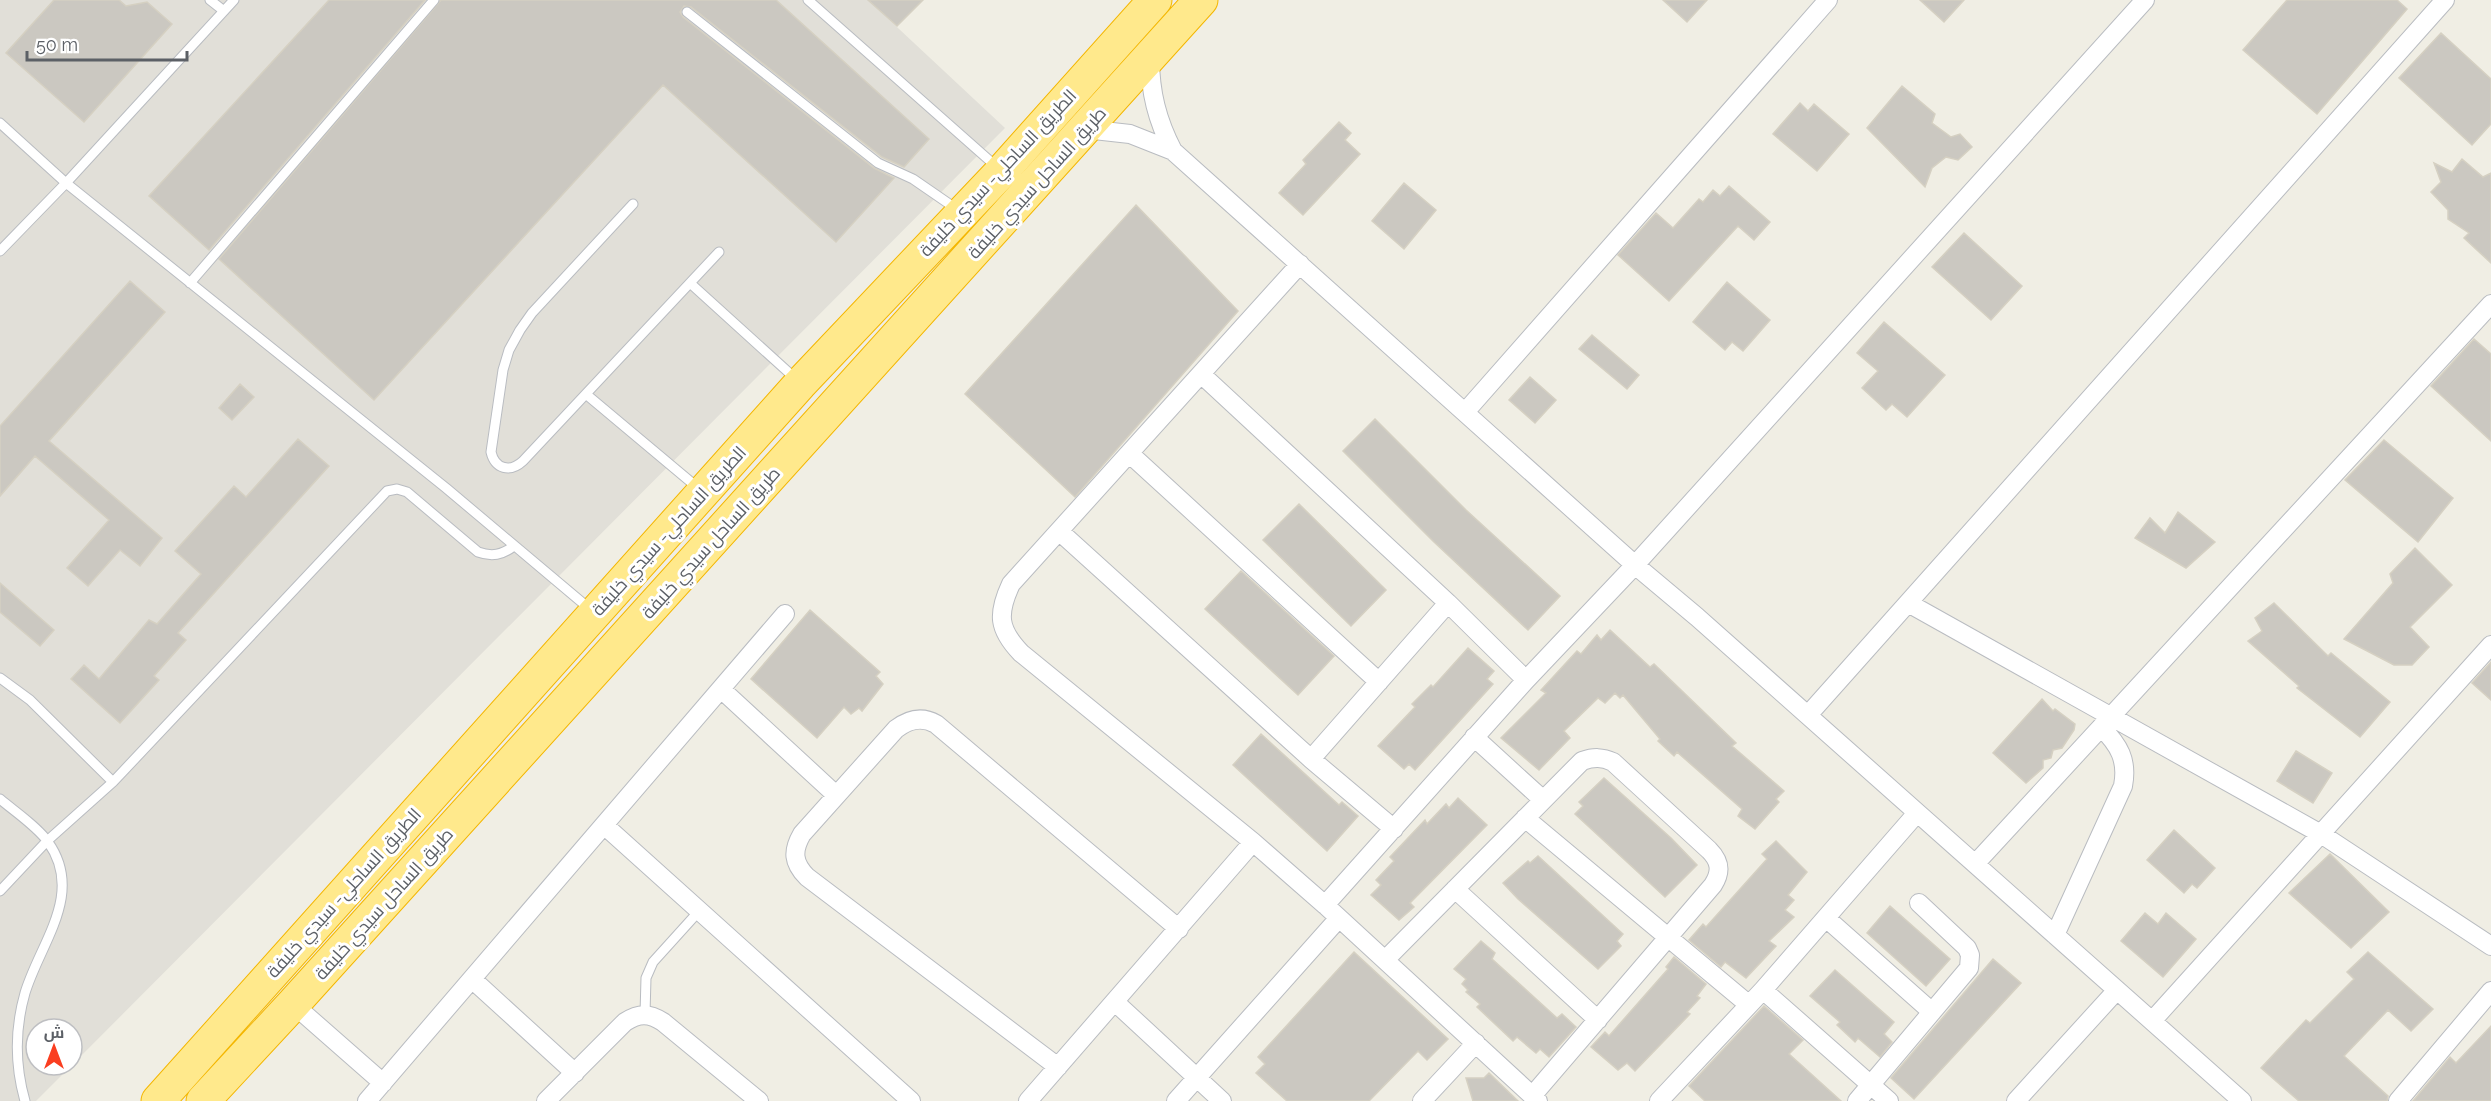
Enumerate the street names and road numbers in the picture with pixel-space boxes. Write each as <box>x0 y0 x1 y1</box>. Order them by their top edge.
street label: الطريق الساحلي- سيدي خليفة <box>915 85 1083 263</box>
street label: طريق الساحل سيدي خليفة <box>963 103 1113 265</box>
street label: الطريق الساحلي- سيدي خليفة <box>587 442 753 622</box>
street label: طريق الساحل سيدي خليفة <box>637 463 787 625</box>
street label: الطريق الساحلي- سيدي خليفة <box>262 804 428 984</box>
street label: طريق الساحل سيدي خليفة <box>310 824 460 986</box>

